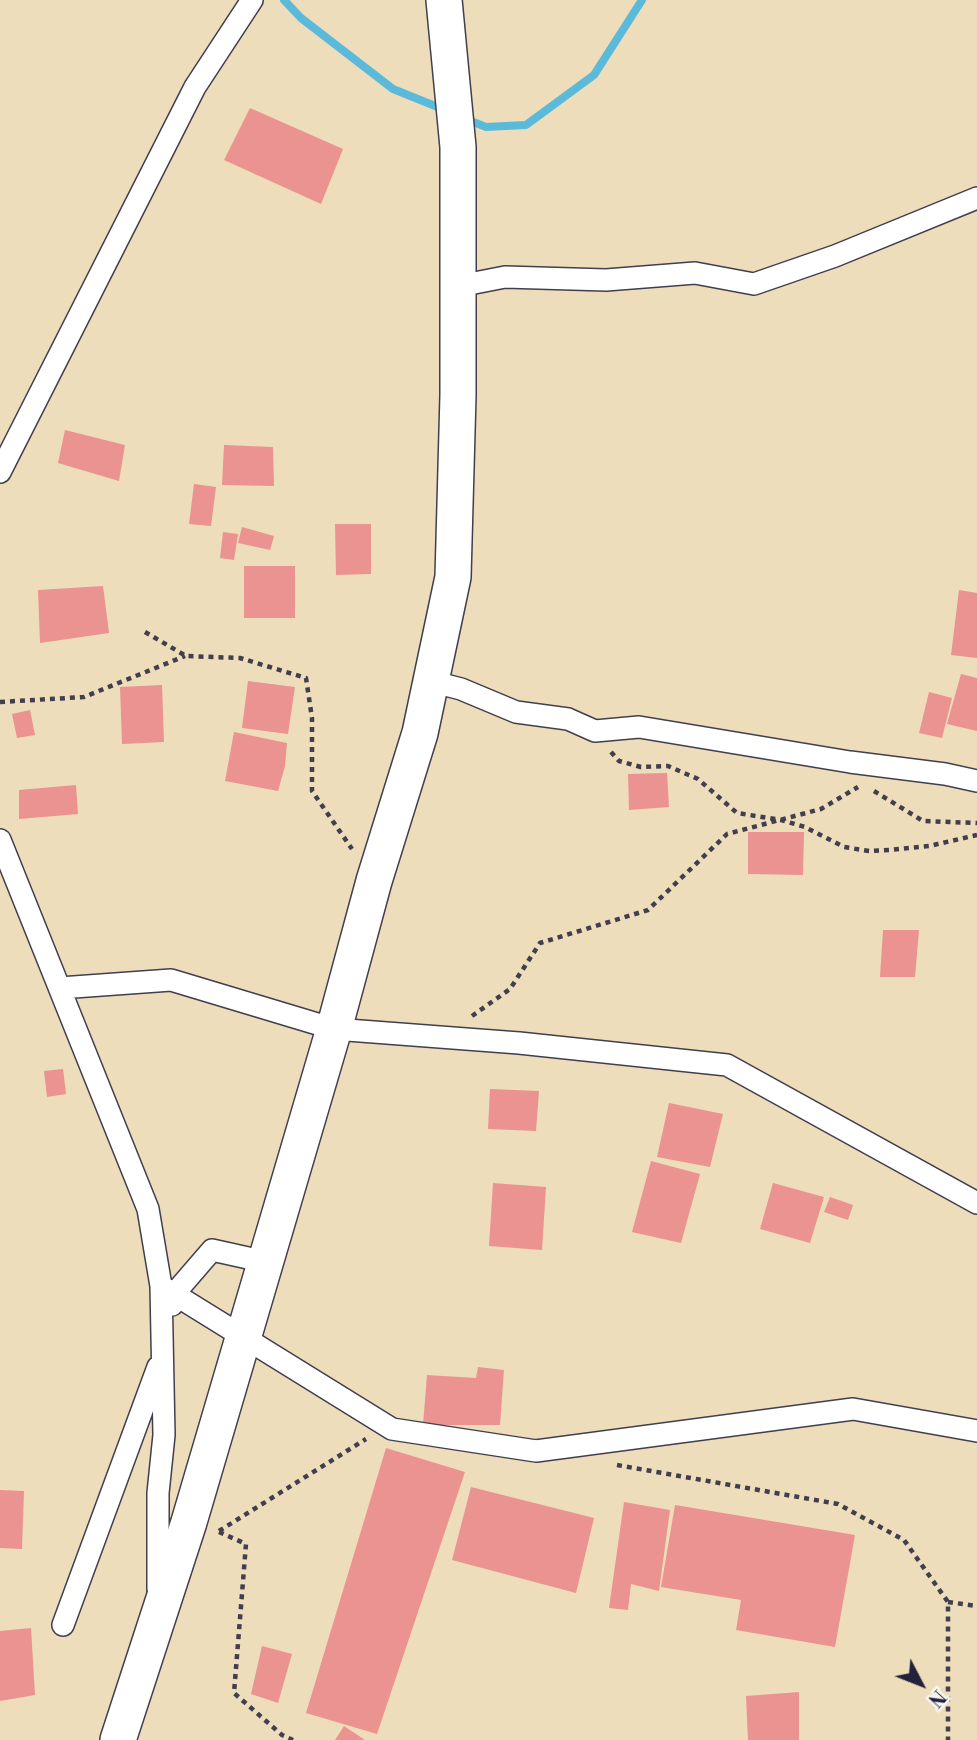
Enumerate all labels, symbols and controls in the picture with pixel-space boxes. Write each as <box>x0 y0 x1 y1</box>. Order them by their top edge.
north arrow <box>886 1649 956 1719</box>
text: N <box>923 1684 951 1712</box>

